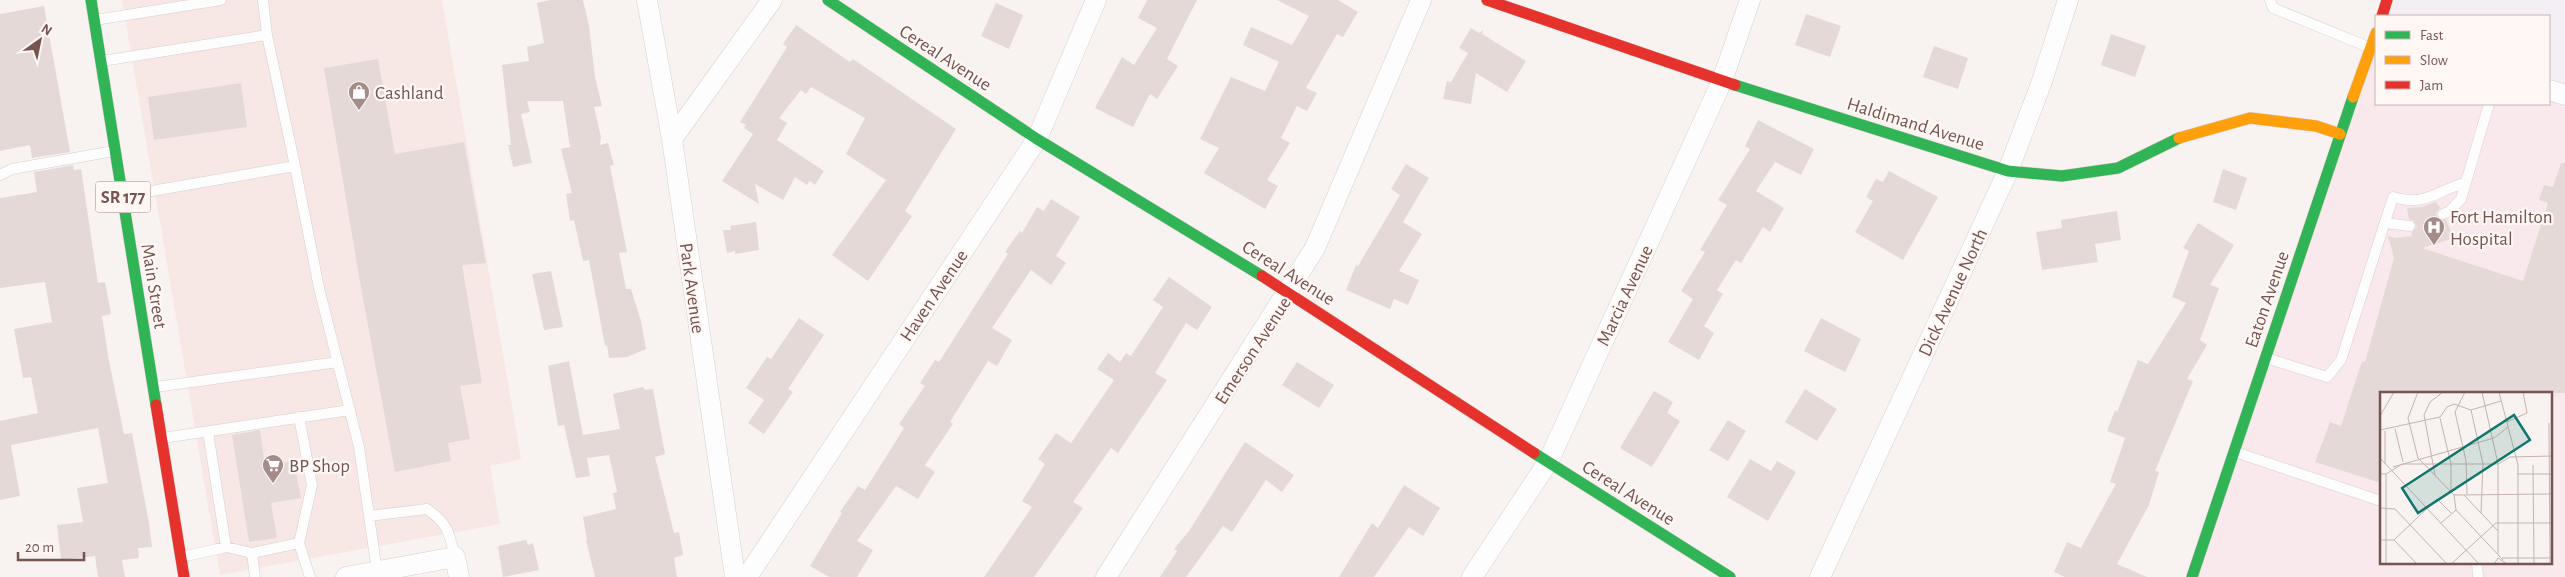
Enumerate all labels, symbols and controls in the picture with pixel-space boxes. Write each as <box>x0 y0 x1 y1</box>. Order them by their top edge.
north arrow <box>15 15 65 65</box>
legend <box>2375 15 2550 105</box>
text: N <box>39 21 54 38</box>
street label: Cereal Avenue <box>896 22 994 95</box>
text: Fast <box>2420 28 2444 43</box>
text: Slow <box>2420 53 2448 68</box>
text: Jam <box>2420 78 2443 93</box>
shop icon: Cashland <box>347 80 371 111</box>
place label: Cashland <box>375 84 444 103</box>
street label: Haldimand Avenue <box>1845 95 1986 154</box>
road number: SR 177 <box>96 182 150 212</box>
place label: Fort Hamilton Hospital <box>2450 208 2552 249</box>
hospital icon: Fort Hamilton Hospital <box>2422 215 2446 246</box>
street label: Dick Avenue North <box>1916 226 1991 359</box>
street label: Cereal Avenue <box>1239 237 1338 309</box>
street label: Main Street <box>137 242 170 330</box>
street label: Park Avenue <box>676 242 707 335</box>
street label: Marcia Avenue <box>1594 242 1657 349</box>
street label: Haven Avenue <box>897 247 972 345</box>
street label: Eaton Avenue <box>2242 249 2293 350</box>
street label: Emerson Avenue <box>1212 294 1295 408</box>
inset map <box>2380 392 2552 564</box>
supermarket icon: BP Shop <box>261 453 285 484</box>
place label: BP Shop <box>289 457 350 476</box>
street label: Cereal Avenue <box>1579 457 1678 529</box>
scale bar <box>18 530 84 562</box>
text: 20 m <box>25 540 54 555</box>

